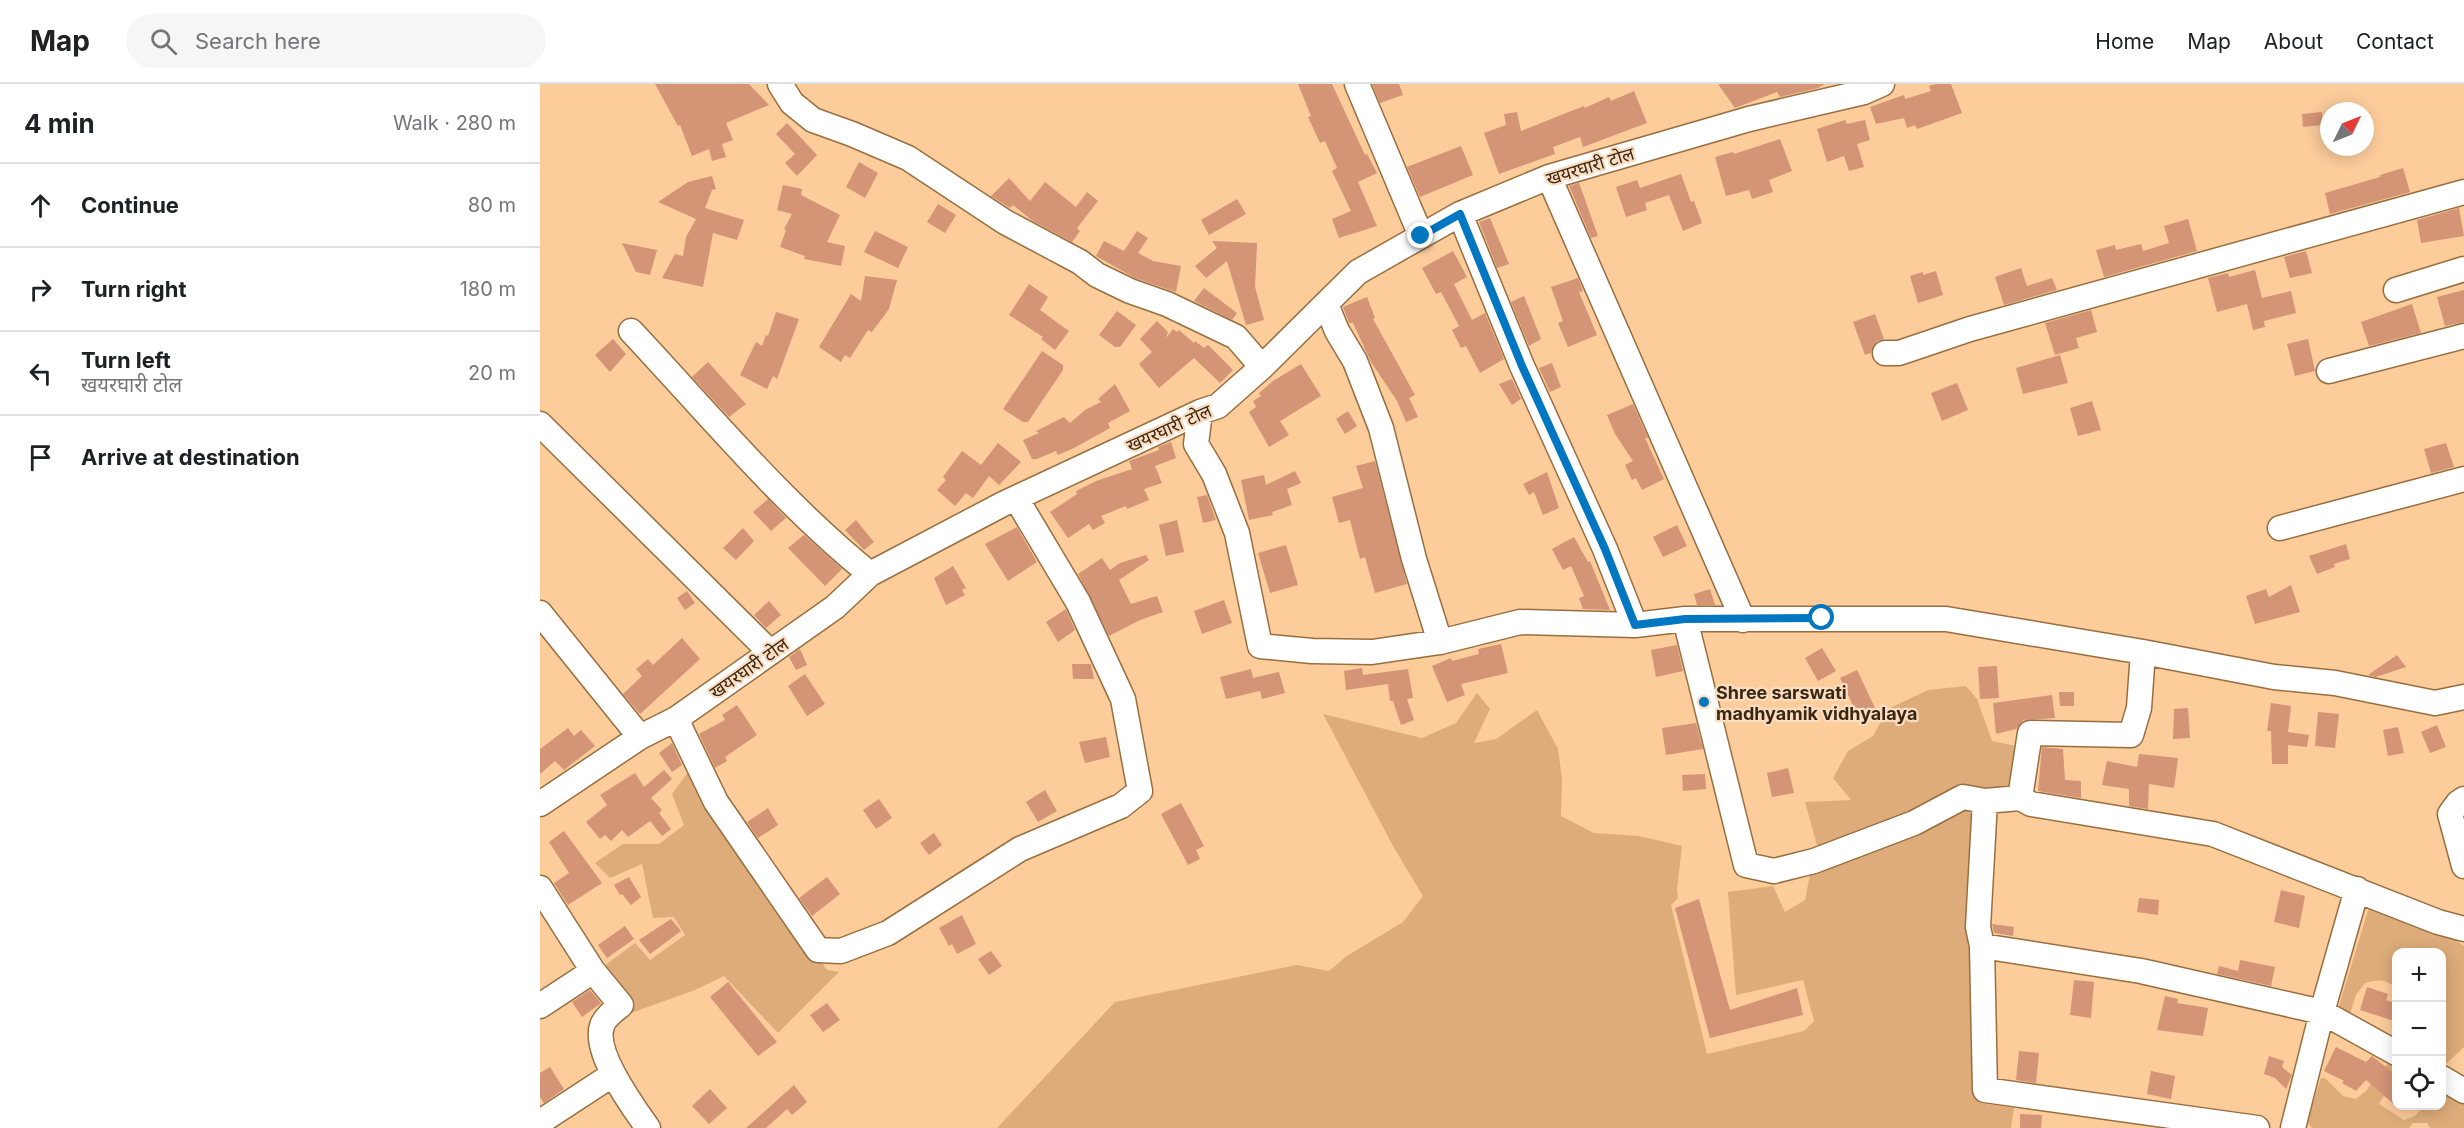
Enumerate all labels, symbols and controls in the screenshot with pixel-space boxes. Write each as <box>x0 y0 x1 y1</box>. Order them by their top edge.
search box <box>126 14 546 68</box>
text: Map <box>30 24 90 58</box>
icon: search <box>147 25 180 58</box>
text: Search here <box>195 28 321 54</box>
text: Home <box>2095 29 2154 54</box>
text: Map <box>2187 29 2231 54</box>
text: About <box>2264 29 2323 54</box>
text: Contact <box>2356 29 2434 54</box>
north arrow <box>2320 102 2374 156</box>
text: 4 min <box>24 108 95 139</box>
text: Walk · 280 m <box>393 111 516 135</box>
street label: खयरघारी टोल <box>1543 142 1637 189</box>
icon: ahead <box>24 189 57 222</box>
text: Continue <box>81 192 179 218</box>
text: 80 m <box>468 193 516 217</box>
route end <box>1407 222 1433 248</box>
icon: right <box>24 273 57 306</box>
text: Turn right <box>81 276 187 302</box>
text: 180 m <box>460 277 516 301</box>
text: Turn left <box>81 347 171 373</box>
icon: left <box>24 357 57 390</box>
text: 20 m <box>468 361 516 385</box>
text: खयरघारी टोल <box>81 373 182 397</box>
street label: खयरघारी टोल <box>1123 400 1215 456</box>
icon: arrive <box>24 441 57 474</box>
text: Arrive at destination <box>81 444 300 470</box>
route start <box>1808 604 1834 630</box>
street label: खयरघारी टोल <box>706 633 793 703</box>
place label: Shree sarswati madhyamik vidhyalaya <box>1716 682 1917 724</box>
marker: Shree sarswati madhyamik vidhyalaya <box>1697 695 1711 709</box>
map controls <box>2392 948 2446 1110</box>
button: + <box>2392 948 2446 1002</box>
button: − <box>2392 1002 2446 1056</box>
button: locate <box>2392 1056 2446 1110</box>

